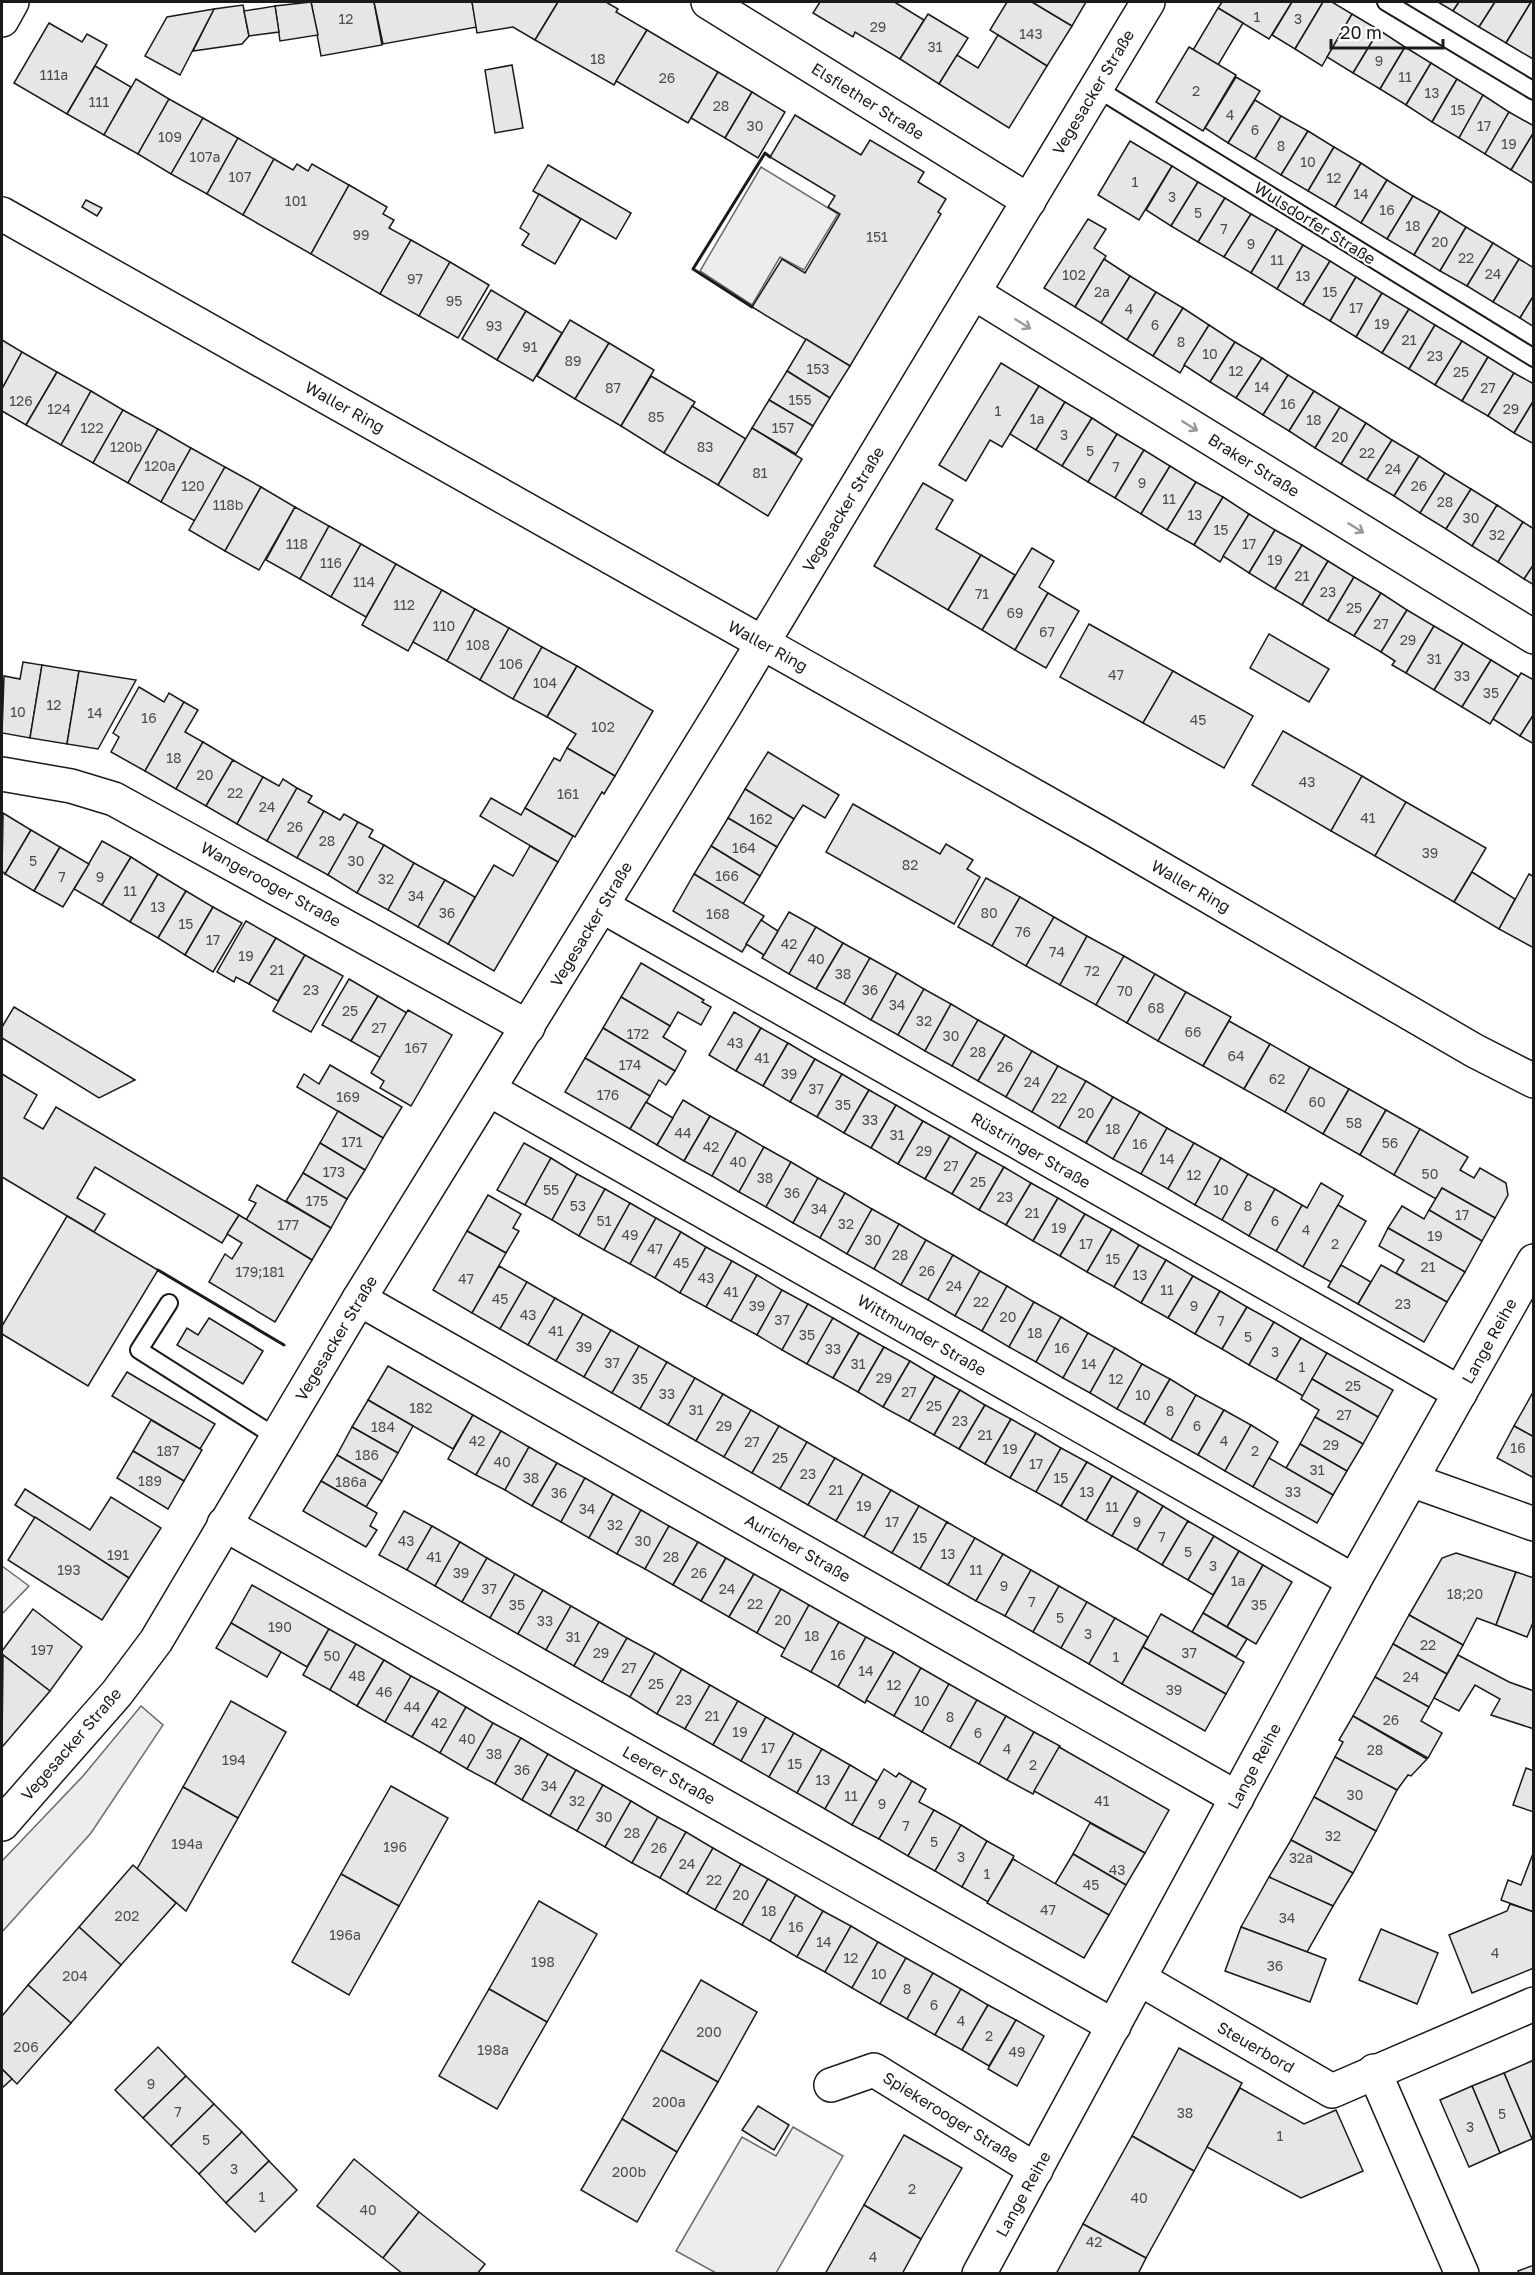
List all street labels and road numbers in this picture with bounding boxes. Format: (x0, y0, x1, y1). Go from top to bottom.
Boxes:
street label: Vegesacker Straße (1048, 26, 1138, 158)
street label: Elsflether Straße (808, 58, 928, 144)
street label: Wulsdorfer Straße (1251, 178, 1379, 268)
street label: Waller Ring (302, 377, 388, 437)
street label: Braker Straße (1205, 429, 1303, 501)
street label: Vegesacker Straße (798, 443, 888, 575)
street label: Waller Ring (725, 616, 811, 676)
street label: Wangerooger Straße (197, 837, 345, 931)
street label: Waller Ring (1148, 855, 1234, 917)
street label: Vegesacker Straße (546, 858, 636, 990)
street label: Rüstringer Straße (968, 1108, 1094, 1192)
street label: Vegesacker Straße (291, 1272, 381, 1404)
street label: Wittmunder Straße (854, 1290, 990, 1380)
street label: Lange Reihe (1457, 1295, 1521, 1387)
street label: Auricher Straße (742, 1510, 854, 1586)
street label: Vegesacker Straße (17, 1684, 125, 1804)
street label: Lange Reihe (1223, 1719, 1285, 1813)
street label: Leerer Straße (619, 1741, 719, 1809)
street label: Steuerbord (1214, 2017, 1298, 2077)
street label: Spiekerooger Straße (879, 2067, 1023, 2167)
street label: Lange Reihe (991, 2148, 1055, 2240)

